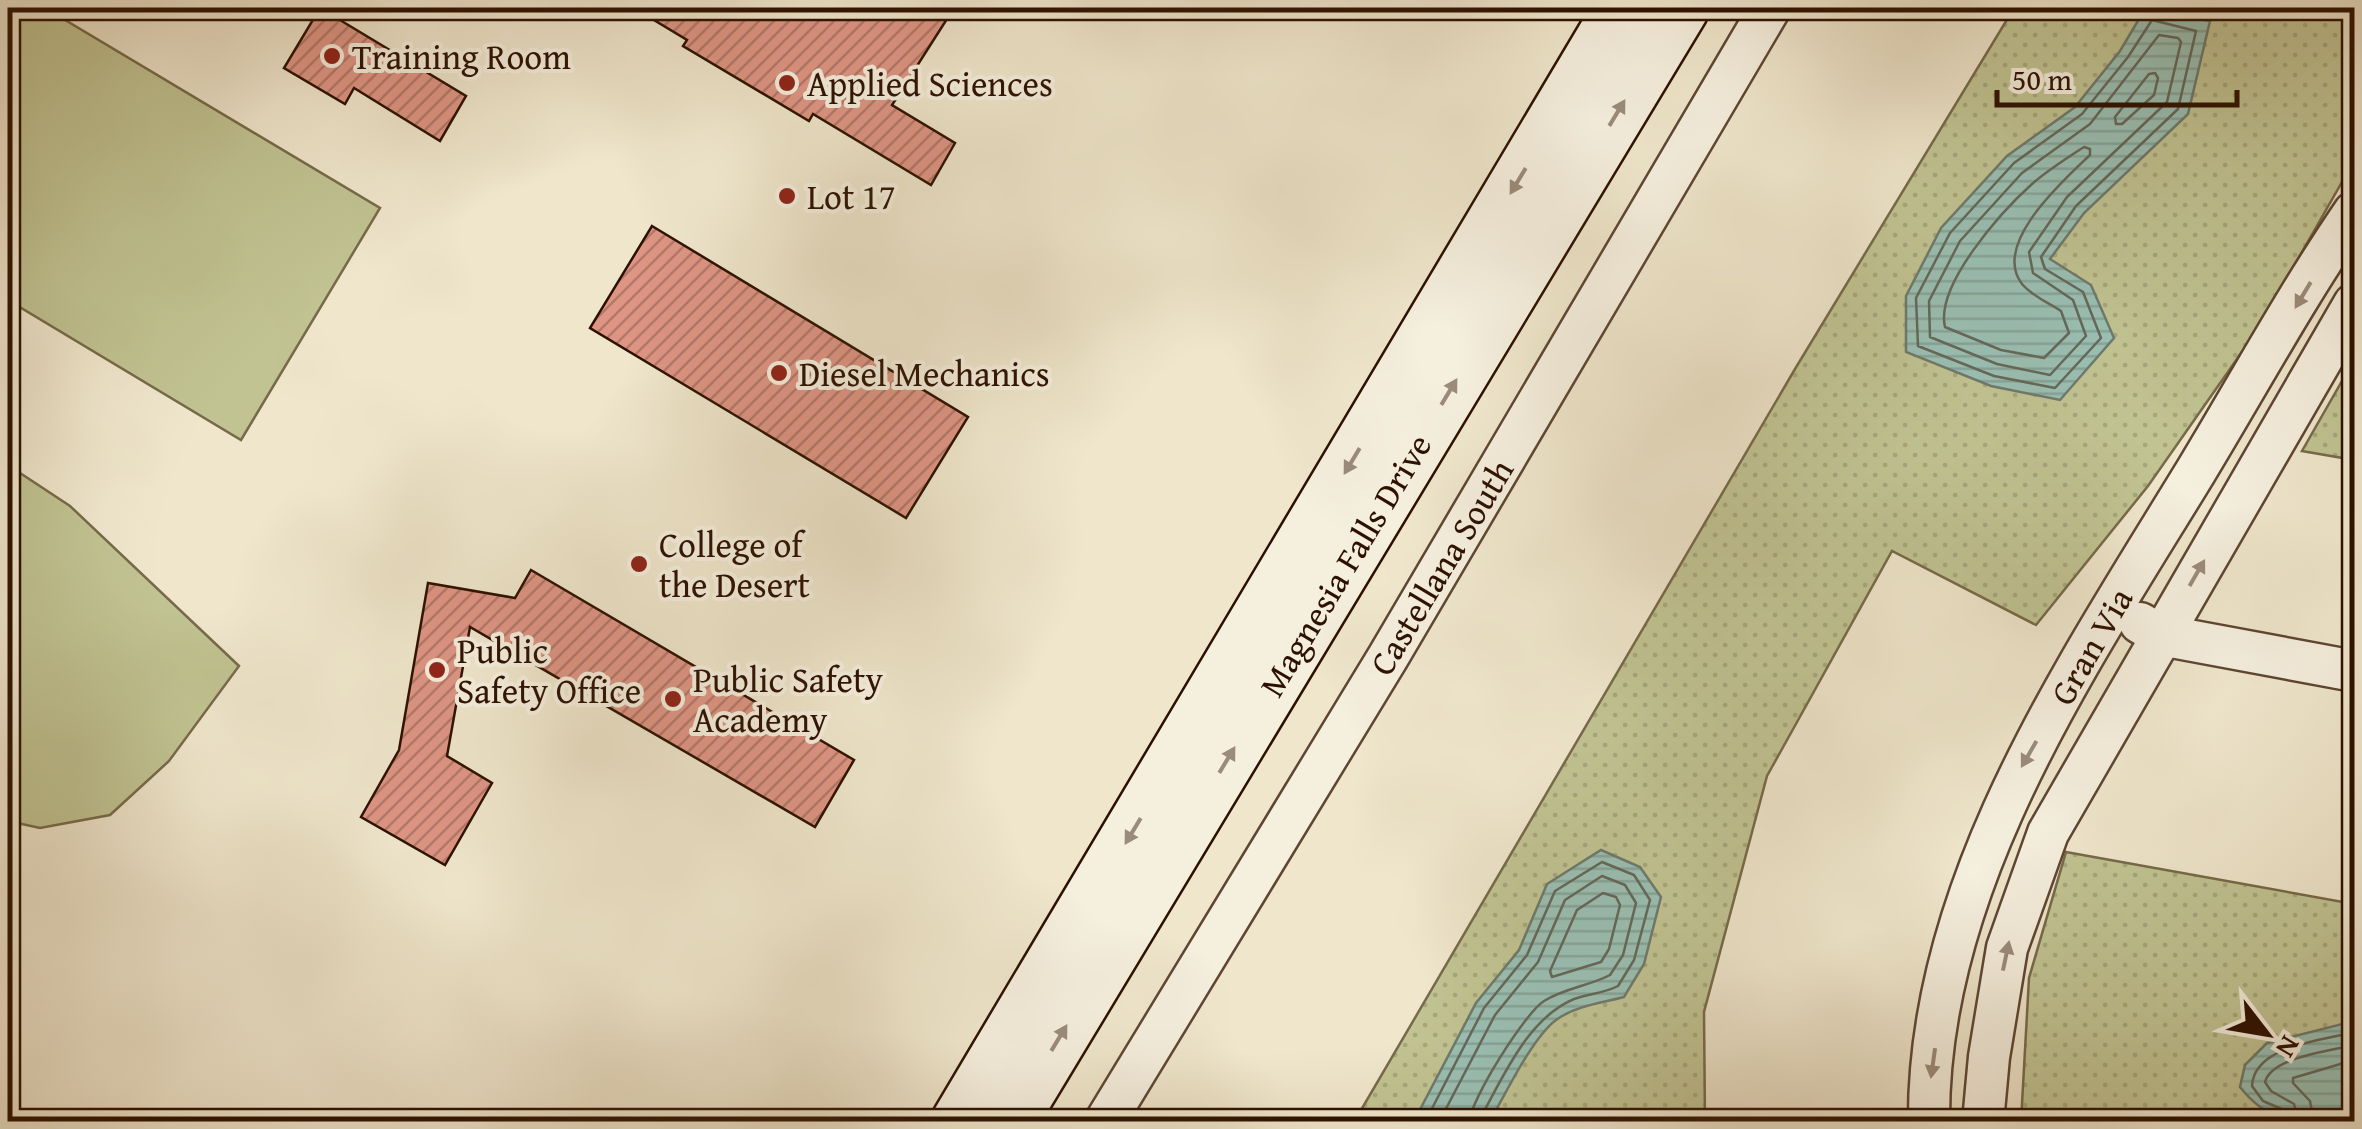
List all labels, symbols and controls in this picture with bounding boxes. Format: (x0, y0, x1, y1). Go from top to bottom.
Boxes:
place label: Training Room (352, 31, 571, 82)
marker: Training Room (321, 45, 343, 67)
scale bar (1997, 45, 2237, 107)
text: 50 m (2012, 57, 2072, 101)
place label: Applied Sciences (807, 58, 1053, 109)
marker: Applied Sciences (776, 72, 798, 94)
one-way arrow (1608, 99, 1625, 127)
one-way arrow (1510, 167, 1527, 195)
place label: Lot 17 (807, 171, 896, 222)
marker: Lot 17 (776, 185, 798, 207)
one-way arrow (2295, 281, 2312, 309)
place label: Diesel Mechanics (799, 348, 1050, 399)
marker: Diesel Mechanics (768, 362, 790, 384)
one-way arrow (1440, 378, 1457, 406)
street label: Magnesia Falls Drive (1246, 424, 1444, 706)
one-way arrow (1344, 447, 1361, 475)
street label: Castellana South (1356, 449, 1526, 685)
place label: College of the Desert (659, 519, 810, 610)
marker: College of the Desert (628, 553, 650, 575)
one-way arrow (2188, 559, 2206, 587)
street label: Gran Via (2037, 577, 2145, 714)
place label: Public Safety Office (457, 625, 641, 716)
place label: Public Safety Academy (693, 654, 883, 745)
marker: Public Safety Office (426, 659, 448, 681)
marker: Public Safety Academy (662, 688, 684, 710)
one-way arrow (2021, 740, 2038, 768)
one-way arrow (1218, 746, 1235, 774)
one-way arrow (1125, 817, 1142, 845)
one-way arrow (1999, 940, 2015, 971)
north arrow (2217, 984, 2317, 1084)
one-way arrow (1050, 1024, 1067, 1052)
text: N (2266, 1029, 2311, 1066)
one-way arrow (1925, 1047, 1941, 1079)

